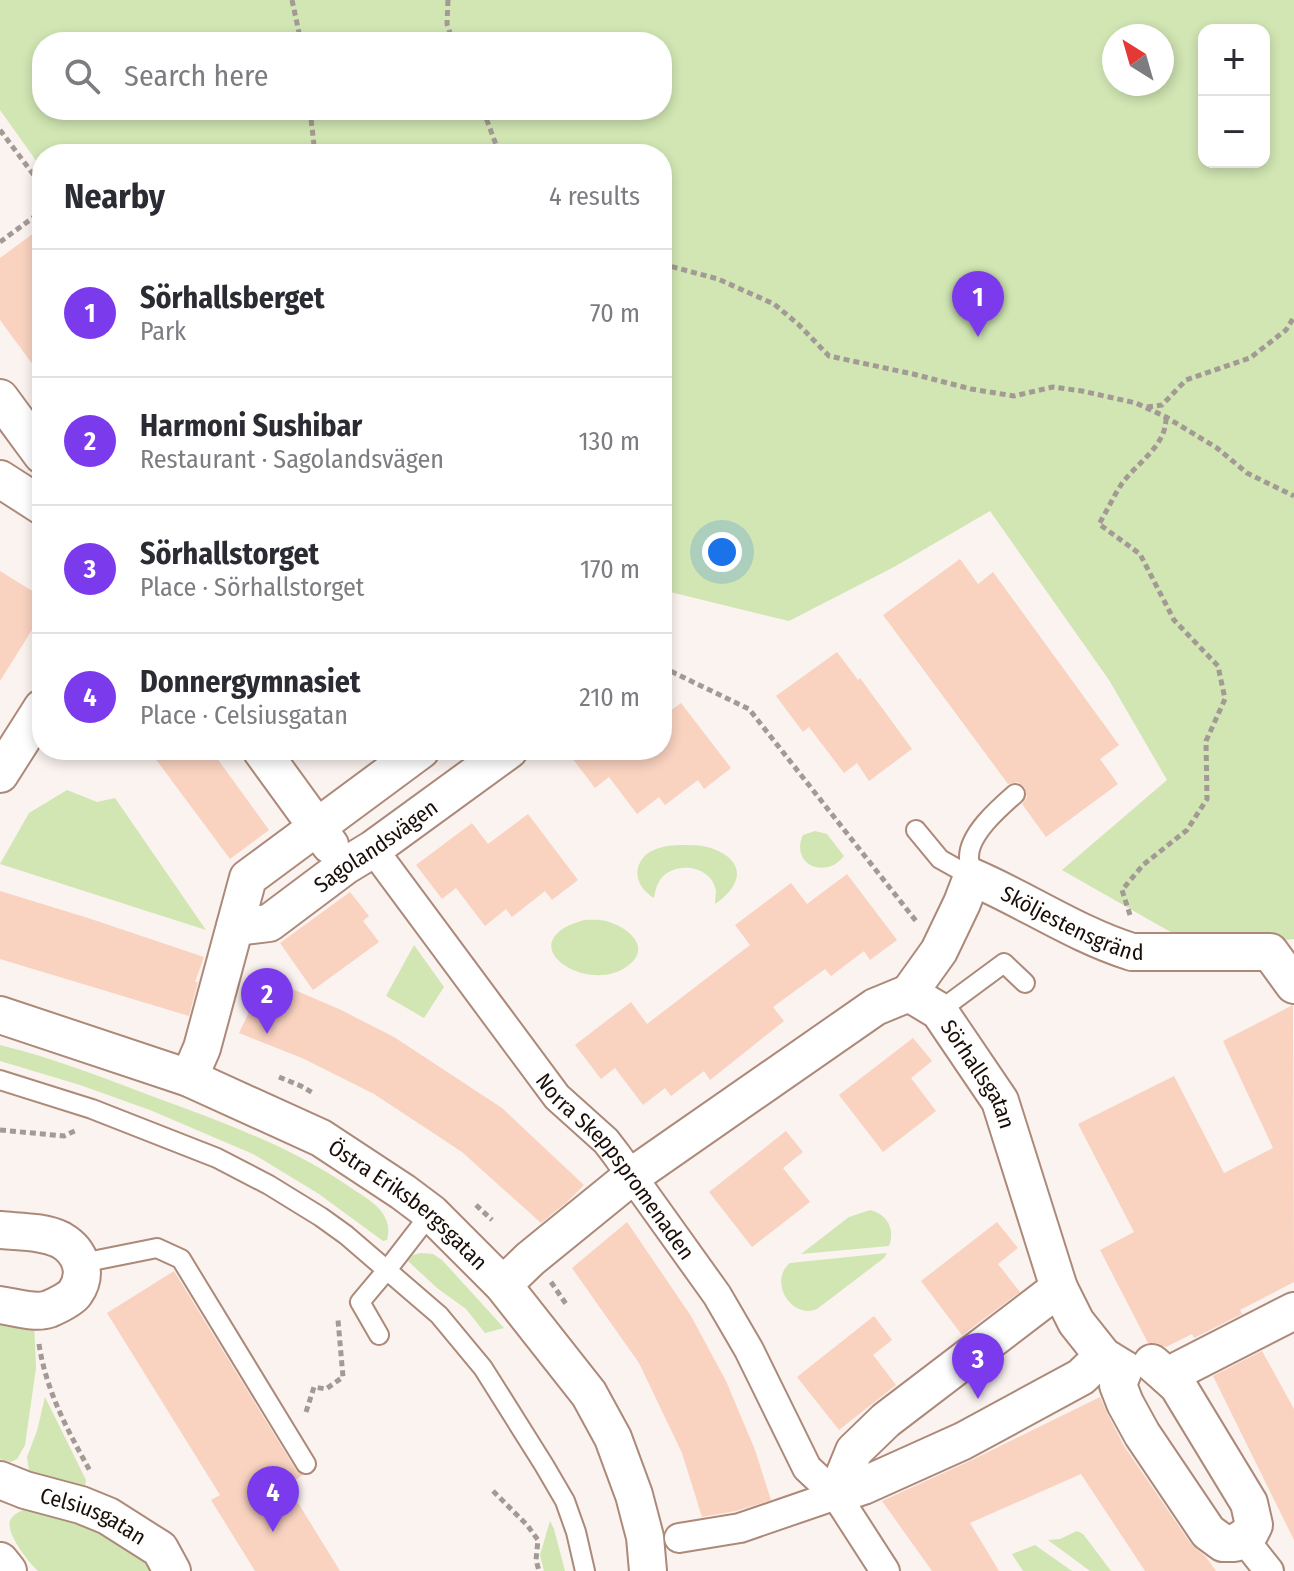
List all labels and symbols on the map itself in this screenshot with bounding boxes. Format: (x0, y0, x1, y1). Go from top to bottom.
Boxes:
north arrow (1102, 24, 1174, 96)
pin: 1 (952, 271, 1004, 337)
your location (702, 532, 742, 572)
street label: Sagolandsvägen (309, 794, 443, 899)
street label: Sköljestensgränd (997, 880, 1144, 966)
pin: 2 (241, 968, 293, 1034)
street label: Sörhallsgatan (935, 1015, 1021, 1132)
street label: Norra Skeppspromenaden (530, 1068, 700, 1265)
street label: Östra Eriksbergsgatan (323, 1134, 493, 1276)
pin: 3 (952, 1333, 1004, 1399)
pin: 4 (247, 1466, 299, 1532)
street label: Celsiusgatan (37, 1482, 151, 1551)

